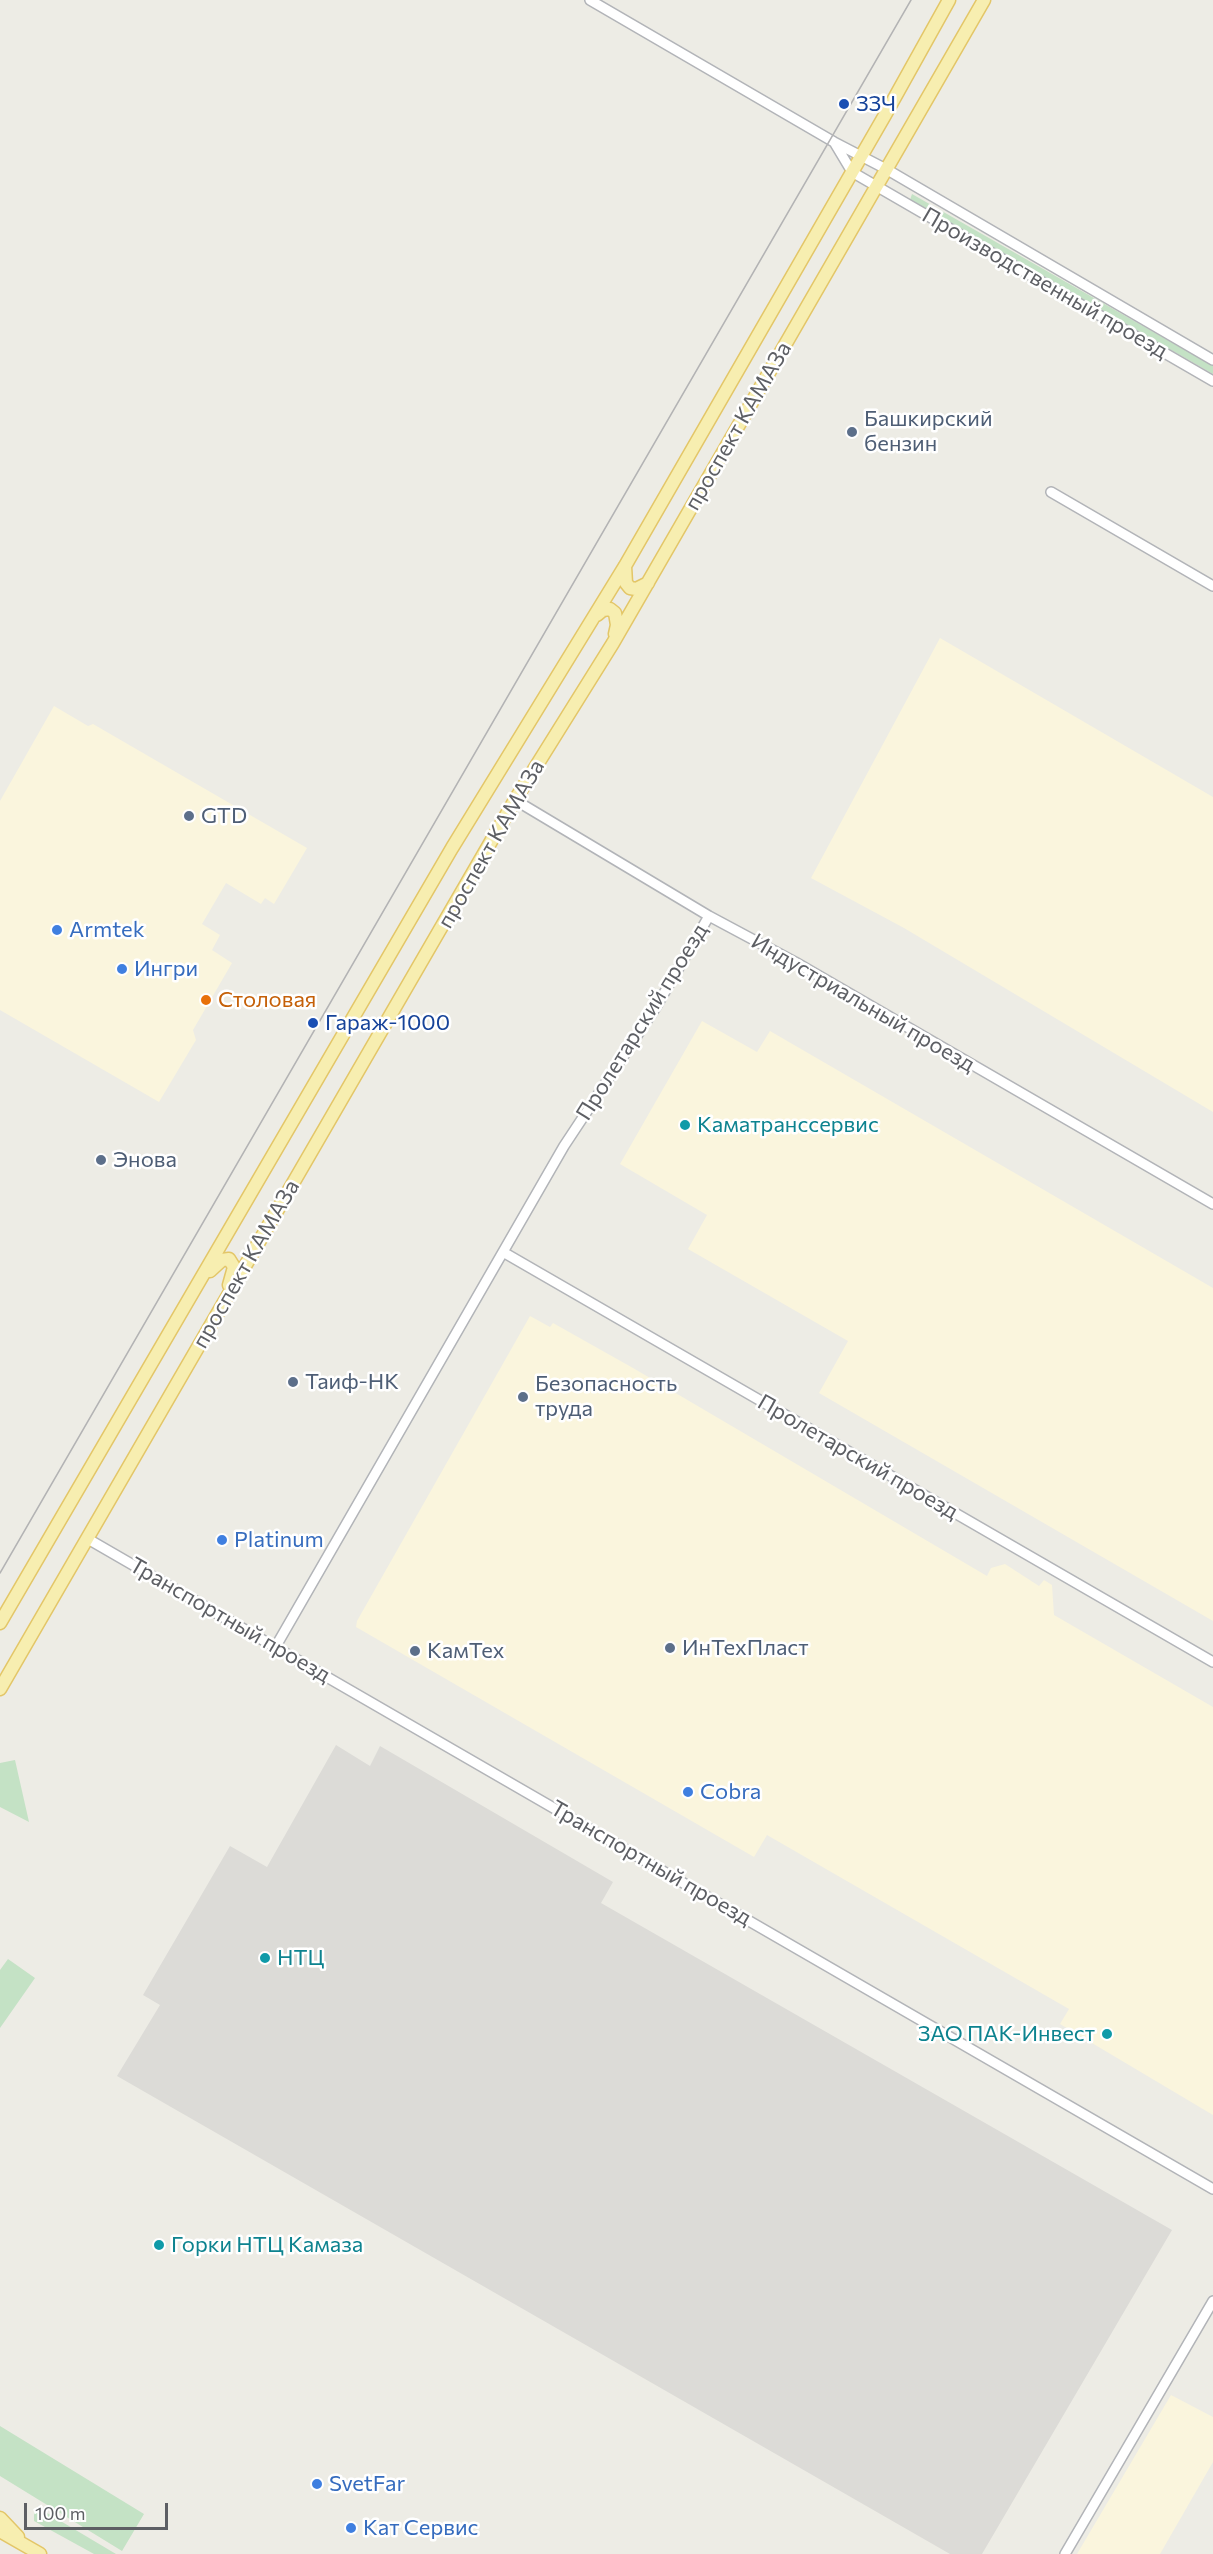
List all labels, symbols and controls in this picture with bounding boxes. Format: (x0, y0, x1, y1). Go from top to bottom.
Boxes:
place label: ЗЗЧ (856, 91, 896, 117)
marker: ЗЗЧ (837, 97, 851, 111)
street label: Производственный проезд (917, 202, 1173, 364)
street label: проспект КАМАЗа (679, 337, 797, 515)
place label: Башкирский бензин (864, 406, 993, 458)
marker: Башкирский бензин (845, 425, 859, 439)
street label: проспект КАМАЗа (432, 755, 550, 933)
place label: GTD (201, 803, 247, 829)
marker: GTD (182, 809, 196, 823)
place label: Armtek (69, 917, 145, 943)
street label: Пролетарский проезд (571, 919, 713, 1125)
marker: Armtek (50, 923, 64, 937)
street label: Индустриальный проезд (746, 928, 980, 1078)
place label: Ингри (134, 956, 198, 982)
marker: Ингри (115, 962, 129, 976)
place label: Столовая (218, 987, 316, 1013)
marker: Столовая (199, 993, 213, 1007)
place label: Гараж-1000 (325, 1010, 450, 1036)
marker: Гараж-1000 (306, 1016, 320, 1030)
place label: Каматранссервис (697, 1112, 879, 1138)
marker: Каматранссервис (678, 1118, 692, 1132)
place label: Энова (113, 1147, 177, 1173)
marker: Энова (94, 1153, 108, 1167)
street label: проспект КАМАЗа (187, 1175, 305, 1353)
place label: Таиф-НК (305, 1369, 399, 1395)
place label: Безопасность труда (535, 1371, 677, 1422)
marker: Таиф-НК (286, 1375, 300, 1389)
street label: Пролетарский проезд (753, 1389, 963, 1525)
marker: Безопасность труда (516, 1390, 530, 1404)
place label: Platinum (234, 1527, 324, 1553)
marker: Platinum (215, 1533, 229, 1547)
street label: Транспортный проезд (125, 1552, 335, 1688)
place label: ИнТехПласт (682, 1635, 809, 1661)
place label: КамТех (427, 1638, 505, 1664)
marker: ИнТехПласт (663, 1641, 677, 1655)
marker: КамТех (408, 1644, 422, 1658)
place label: Cobra (700, 1779, 761, 1805)
marker: Cobra (681, 1785, 695, 1799)
street label: Транспортный проезд (546, 1795, 756, 1931)
place label: НТЦ (277, 1945, 324, 1971)
marker: НТЦ (258, 1951, 272, 1965)
place label: ЗАО ПАК-Инвест (918, 2021, 1095, 2047)
marker: ЗАО ПАК-Инвест (1100, 2027, 1114, 2041)
place label: Горки НТЦ Камаза (171, 2232, 363, 2258)
marker: Горки НТЦ Камаза (152, 2238, 166, 2252)
place label: SvetFar (329, 2471, 405, 2497)
marker: SvetFar (310, 2477, 324, 2491)
scale bar (27, 2491, 171, 2529)
text: 100 m (35, 2502, 85, 2524)
place label: Кат Сервис (363, 2515, 478, 2541)
marker: Кат Сервис (344, 2521, 358, 2535)

